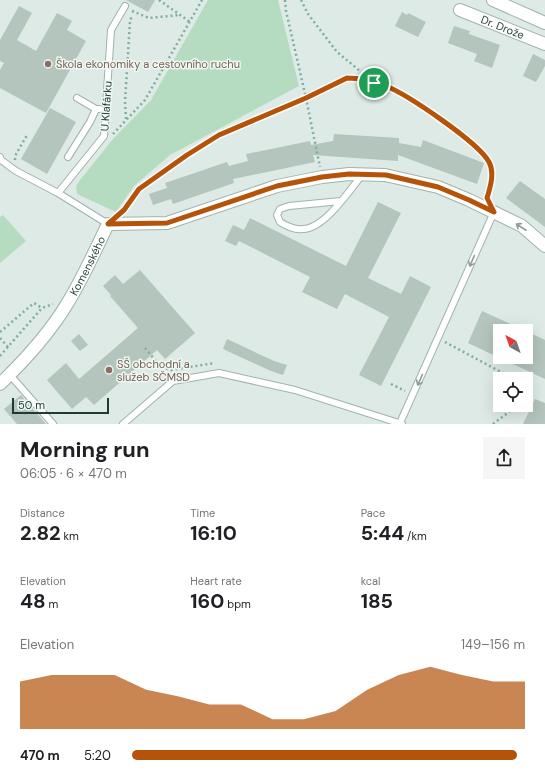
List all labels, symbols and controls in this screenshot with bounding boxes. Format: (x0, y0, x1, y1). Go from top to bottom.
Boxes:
street label: Dr. Drože (479, 12, 526, 42)
place label: Škola ekonomiky a cestovního ruchu (56, 57, 240, 71)
marker: Škola ekonomiky a cestovního ruchu (43, 59, 53, 69)
pin (357, 66, 391, 100)
icon: arrive (363, 72, 385, 94)
street label: U Klafárku (97, 80, 115, 132)
one-way arrow (515, 222, 527, 230)
street label: Komenského (67, 234, 108, 298)
one-way arrow (468, 254, 476, 266)
north arrow (493, 324, 533, 364)
map controls (493, 324, 533, 412)
place label: SŠ obchodní a služeb SČMSD (117, 357, 190, 384)
marker: SŠ obchodní a služeb SČMSD (104, 365, 114, 375)
button: locate (493, 372, 533, 412)
one-way arrow (415, 373, 423, 385)
scale bar (12, 396, 109, 415)
text: 50 m (18, 398, 45, 412)
text: Morning run (20, 435, 150, 464)
button: share (483, 437, 525, 479)
text: 06:05 · 6 × 470 m (20, 465, 127, 482)
text: Distance (20, 506, 65, 520)
text: Time (190, 506, 215, 520)
text: Pace (361, 506, 385, 520)
text: 2.82 (20, 520, 61, 546)
text: 16:10 (190, 520, 237, 546)
text: 5:44 (361, 520, 404, 546)
text: km (61, 529, 79, 543)
text: /km (404, 529, 427, 543)
text: Elevation (20, 574, 66, 588)
text: Heart rate (190, 574, 242, 588)
text: kcal (361, 574, 381, 588)
text: 48 (20, 588, 46, 614)
text: 160 (190, 588, 224, 614)
text: 185 (361, 588, 393, 614)
text: m (46, 597, 58, 611)
text: bpm (224, 597, 251, 611)
text: Elevation (20, 636, 74, 653)
text: 149–156 m (461, 636, 525, 653)
text: 470 m (20, 747, 60, 764)
text: 5:20 (84, 747, 111, 764)

